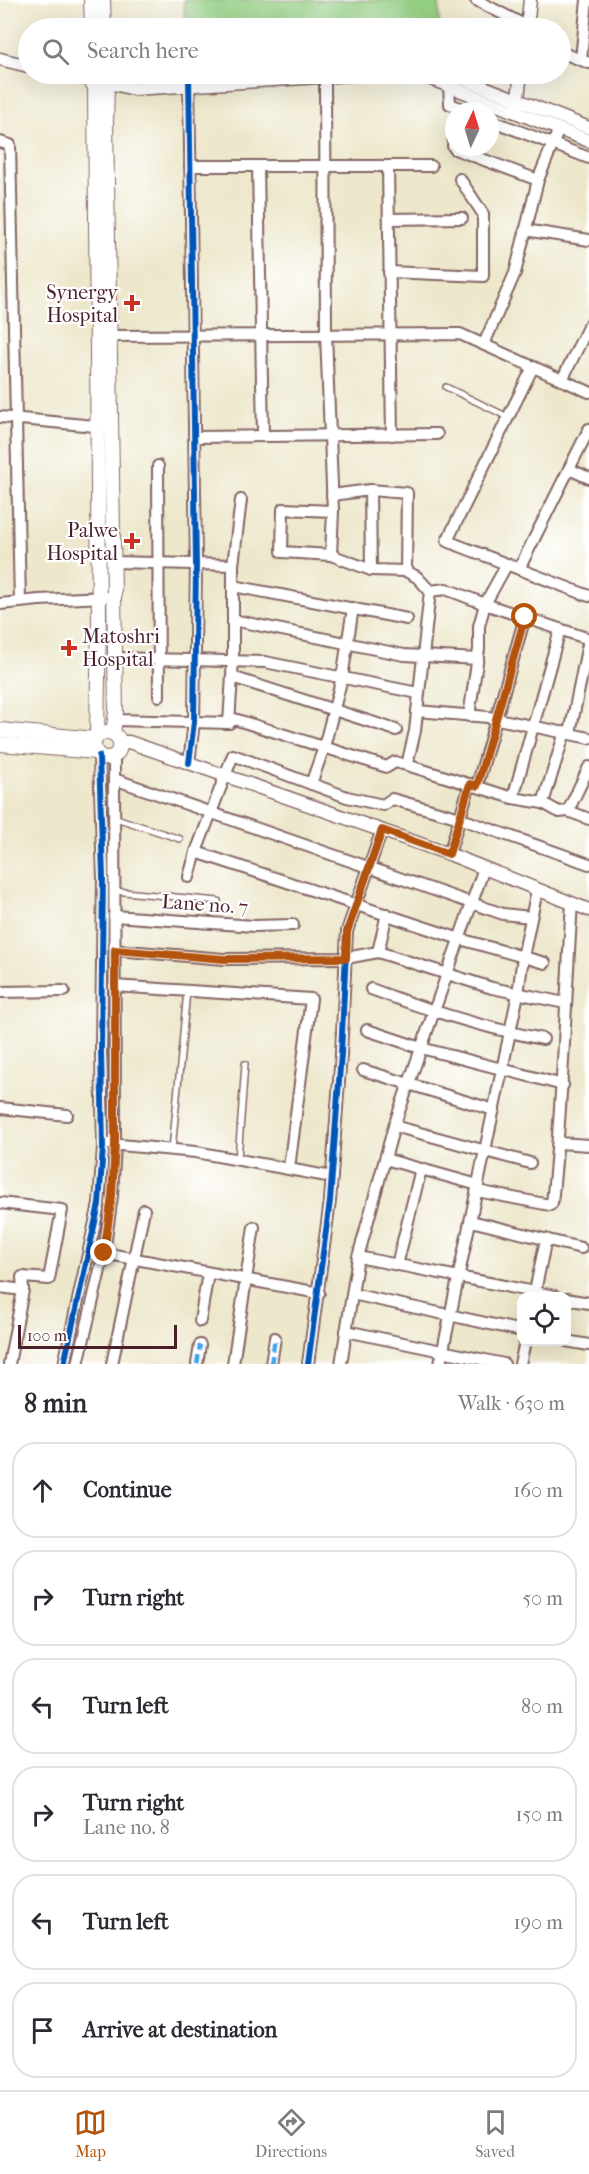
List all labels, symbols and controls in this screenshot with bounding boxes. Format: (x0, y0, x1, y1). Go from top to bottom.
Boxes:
search box (18, 18, 571, 84)
icon: search (39, 35, 72, 68)
text: Search here (87, 38, 199, 64)
north arrow (445, 102, 499, 156)
place label: Synergy Hospital (46, 281, 119, 327)
marker: Synergy Hospital (123, 294, 141, 312)
place label: Palwe Hospital (46, 519, 118, 565)
marker: Palwe Hospital (123, 532, 141, 550)
route start (511, 603, 537, 629)
place label: Matoshri Hospital (82, 625, 160, 671)
marker: Matoshri Hospital (60, 639, 78, 657)
street label: Lane no. 7 (161, 890, 249, 919)
route end (90, 1239, 116, 1265)
map controls (517, 1292, 571, 1346)
button: locate (517, 1292, 571, 1346)
scale bar (18, 1322, 177, 1350)
text: 100 m (27, 1326, 67, 1345)
text: 8 min (24, 1388, 87, 1419)
text: Walk · 630 m (458, 1392, 565, 1415)
icon: ahead (26, 1474, 59, 1507)
text: Continue (83, 1477, 172, 1503)
text: 160 m (513, 1479, 563, 1502)
icon: right (26, 1582, 59, 1615)
text: Turn right (83, 1585, 184, 1611)
text: 50 m (522, 1587, 563, 1610)
icon: left (26, 1690, 59, 1723)
text: Turn left (83, 1693, 169, 1719)
text: 80 m (521, 1695, 563, 1718)
text: Turn right (83, 1790, 184, 1816)
icon: right (26, 1798, 59, 1831)
text: 150 m (515, 1803, 563, 1826)
text: Lane no. 8 (83, 1816, 170, 1839)
icon: left (26, 1906, 59, 1939)
text: Turn left (83, 1909, 169, 1935)
text: 190 m (513, 1911, 563, 1934)
icon: arrive (26, 2014, 59, 2047)
text: Arrive at destination (83, 2017, 277, 2043)
tab: Map (74, 2106, 107, 2161)
tab: Directions (255, 2106, 327, 2161)
tab: Saved (475, 2106, 515, 2161)

